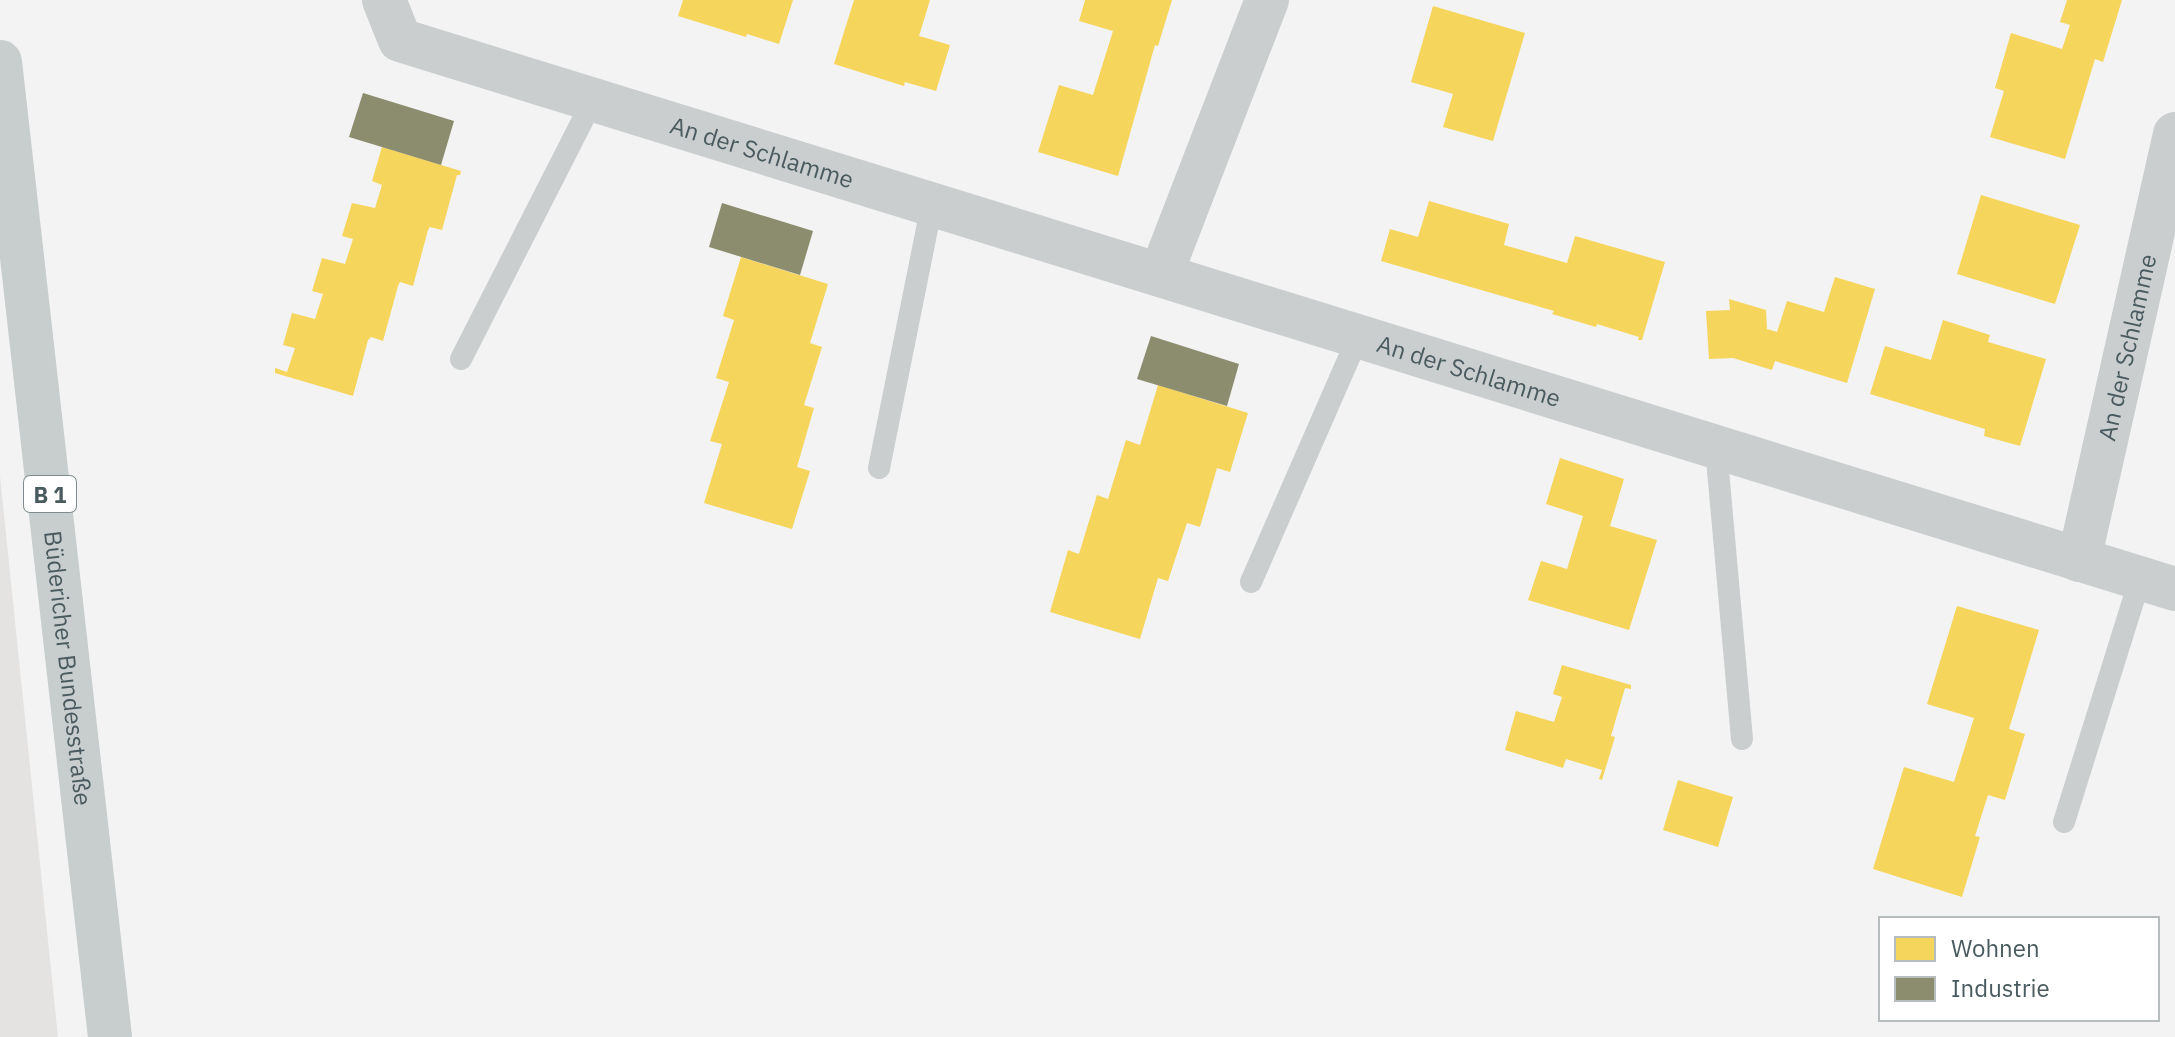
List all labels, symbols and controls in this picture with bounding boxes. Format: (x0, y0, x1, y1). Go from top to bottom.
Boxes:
street label: An der Schlamme (666, 109, 858, 195)
street label: An der Schlamme (2090, 251, 2163, 444)
street label: An der Schlamme (1373, 327, 1565, 414)
road number: B 1 (24, 476, 76, 512)
street label: Büdericher Bundesstraße (37, 529, 100, 807)
legend (1879, 917, 2159, 1021)
text: Wohnen (1951, 932, 2040, 964)
text: Industrie (1951, 972, 2050, 1004)

